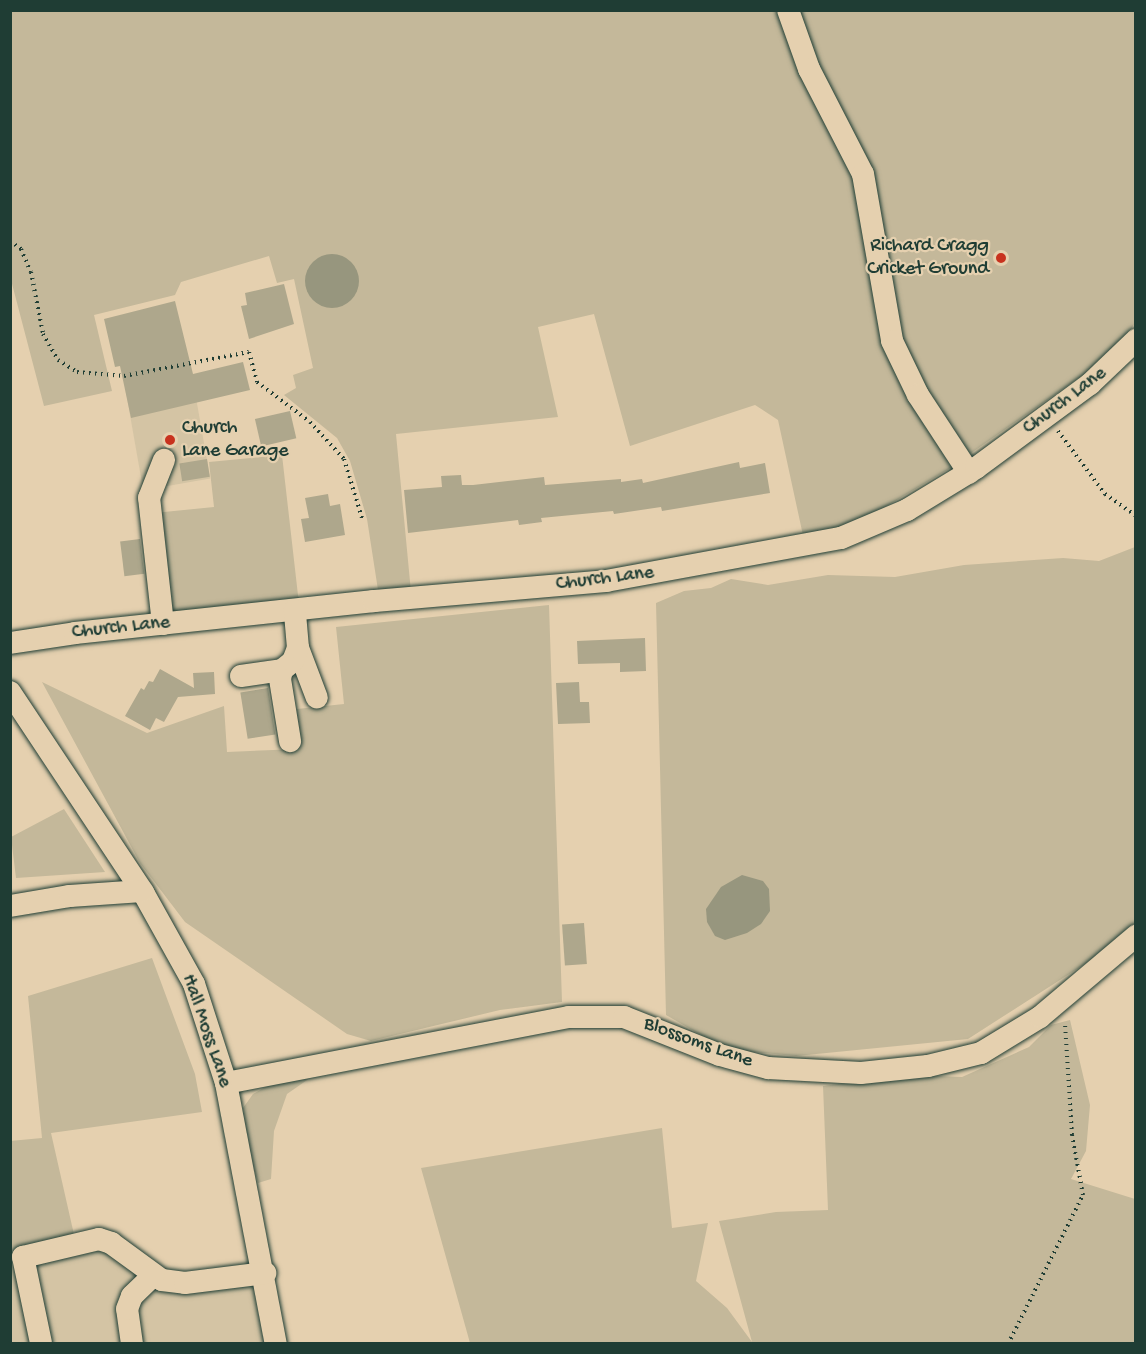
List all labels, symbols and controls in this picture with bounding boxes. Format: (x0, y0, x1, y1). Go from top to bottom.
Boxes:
place label: Richard Cragg Cricket Ground (867, 234, 989, 281)
marker: Richard Cragg Cricket Ground (994, 251, 1008, 265)
street label: Church Lane (1018, 362, 1112, 440)
place label: Church Lane Garage (182, 416, 289, 463)
marker: Church Lane Garage (163, 433, 177, 447)
street label: Church Lane (555, 561, 655, 597)
street label: Church Lane (71, 611, 171, 645)
street label: Hall Moss Lane (175, 971, 237, 1091)
street label: Blossoms Lane (640, 1012, 756, 1074)

